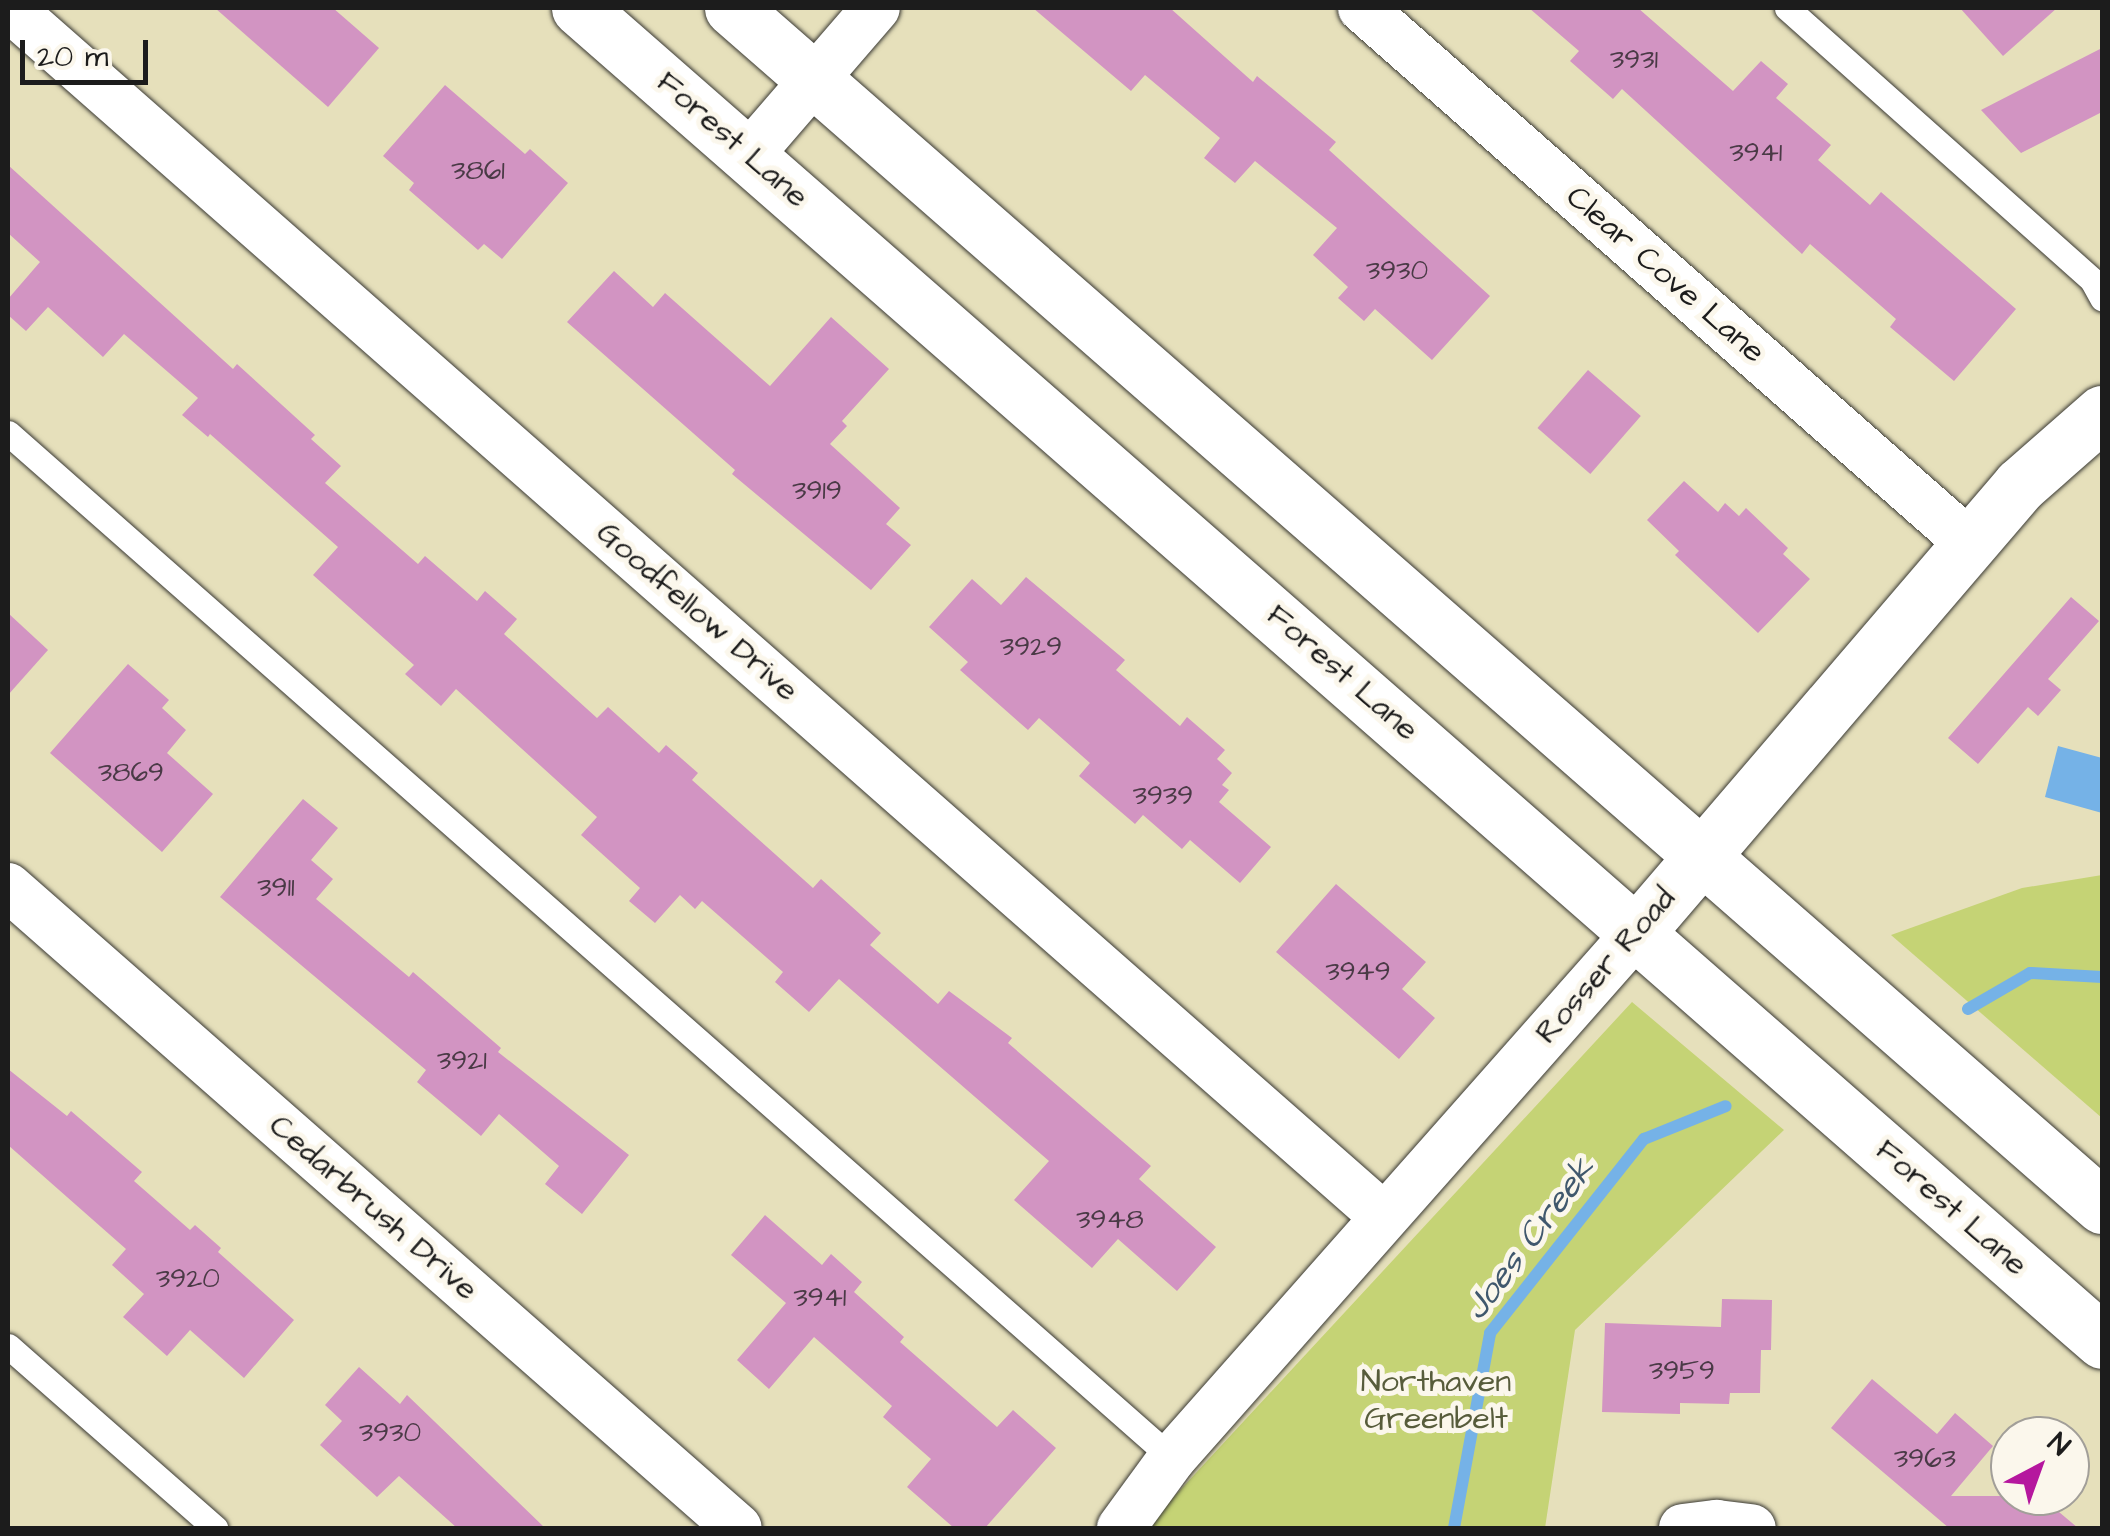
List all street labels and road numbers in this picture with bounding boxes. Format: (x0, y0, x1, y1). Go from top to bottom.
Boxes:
street label: Forest Lane (648, 64, 816, 216)
street label: Clear Cove Lane (1558, 178, 1772, 372)
street label: Goodfellow Drive (588, 514, 806, 710)
street label: Forest Lane (1258, 597, 1426, 749)
street label: Rosser Road (1528, 880, 1684, 1052)
street label: Cedarbrush Drive (261, 1107, 485, 1309)
street label: Forest Lane (1867, 1132, 2035, 1284)

